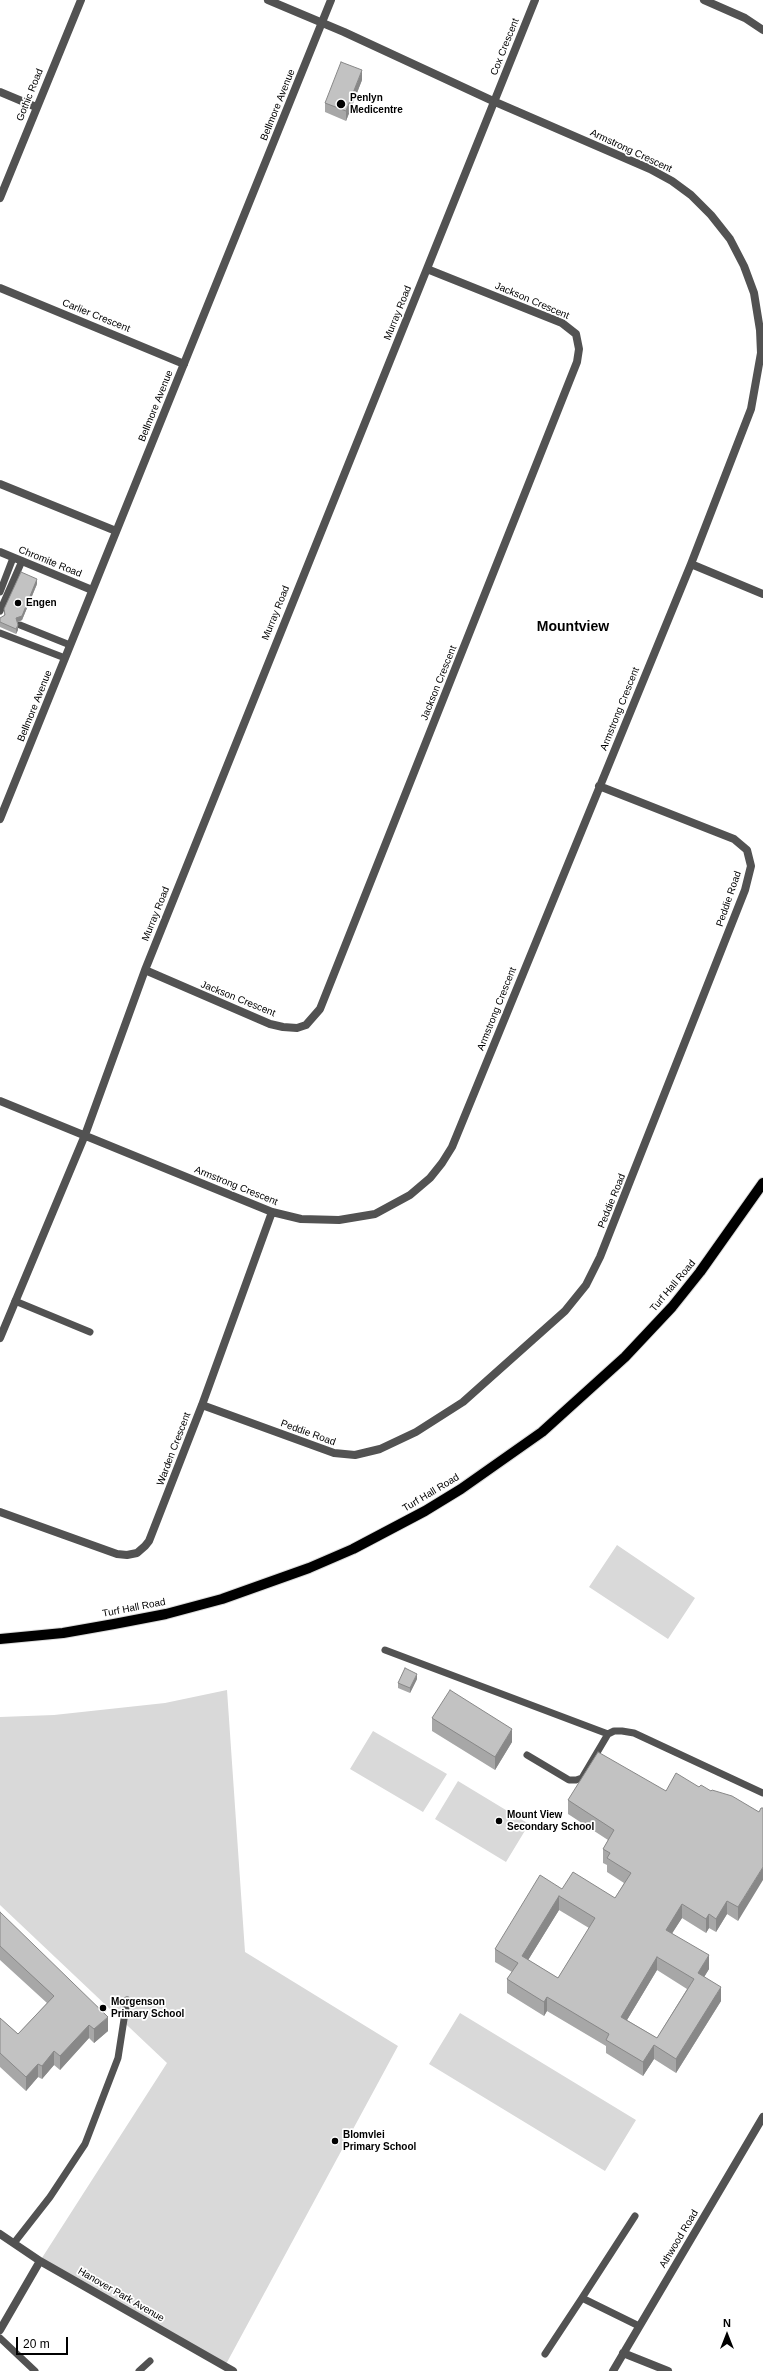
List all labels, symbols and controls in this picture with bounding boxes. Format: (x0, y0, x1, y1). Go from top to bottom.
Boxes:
street label: Cox Crescent (488, 17, 522, 77)
street label: Gothic Road (14, 67, 46, 123)
street label: Bellmore Avenue (258, 68, 298, 142)
place label: Penlyn Medicentre (350, 92, 403, 116)
marker: Penlyn Medicentre (335, 98, 347, 110)
street label: Armstrong Crescent (588, 127, 674, 175)
street label: Jackson Crescent (493, 280, 571, 322)
street label: Murray Road (382, 284, 414, 342)
street label: Carlier Crescent (60, 297, 132, 335)
street label: Bellmore Avenue (136, 369, 176, 443)
street label: Chromite Road (17, 544, 83, 580)
street label: Murray Road (260, 584, 292, 642)
place label: Engen (26, 597, 57, 609)
marker: Engen (13, 598, 23, 608)
district label: Mountview (537, 619, 609, 635)
street label: Jackson Crescent (419, 644, 459, 722)
street label: Armstrong Crescent (598, 666, 642, 752)
street label: Bellmore Avenue (15, 669, 55, 743)
street label: Peddie Road (714, 870, 744, 928)
street label: Murray Road (140, 885, 172, 943)
street label: Armstrong Crescent (475, 966, 519, 1052)
street label: Jackson Crescent (199, 979, 277, 1019)
street label: Armstrong Crescent (193, 1164, 279, 1208)
street label: Peddie Road (596, 1172, 628, 1230)
street label: Turf Hall Road (648, 1258, 698, 1314)
street label: Warden Crescent (155, 1411, 193, 1487)
street label: Peddie Road (279, 1417, 337, 1449)
street label: Turf Hall Road (400, 1471, 462, 1515)
street label: Turf Hall Road (101, 1596, 167, 1620)
place label: Mount View Secondary School (507, 1809, 594, 1832)
marker: Mount View Secondary School (494, 1816, 504, 1826)
place label: Morgenson Primary School (111, 1996, 184, 2020)
marker: Morgenson Primary School (98, 2003, 108, 2013)
place label: Blomvlei Primary School (343, 2129, 416, 2152)
marker: Blomvlei Primary School (330, 2136, 340, 2146)
street label: Athwood Road (657, 2208, 701, 2270)
street label: Hanover Park Avenue (76, 2265, 166, 2325)
north arrow (707, 2315, 747, 2355)
text: N (723, 2317, 731, 2329)
scale bar (18, 2329, 70, 2355)
text: 20 m (23, 2337, 50, 2351)

